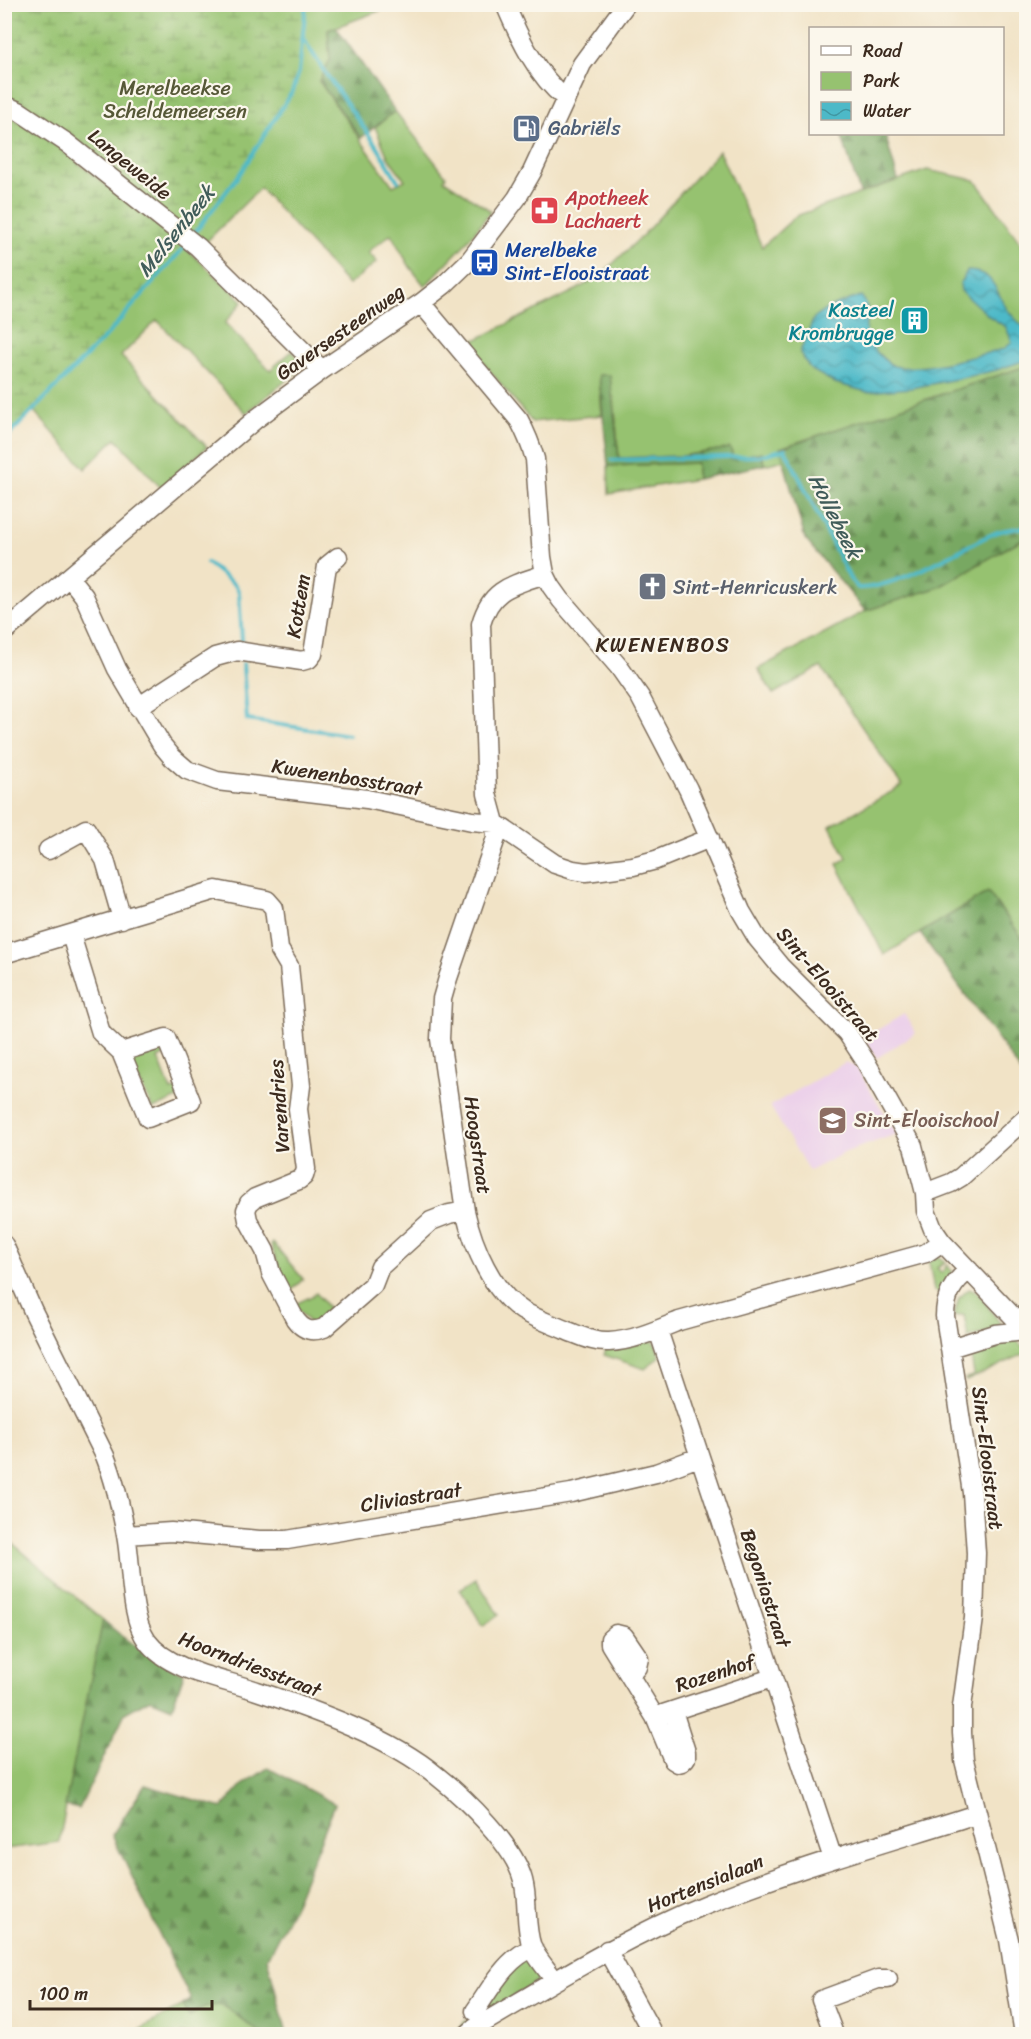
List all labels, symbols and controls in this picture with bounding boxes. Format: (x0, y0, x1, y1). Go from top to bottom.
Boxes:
legend (809, 27, 1004, 135)
text: Road (863, 35, 903, 67)
text: Park (863, 65, 900, 97)
park label: Merelbeekse Scheldemeersen (103, 71, 247, 129)
text: Water (863, 95, 912, 127)
place label: Gabriëls (548, 111, 621, 146)
fuel station icon: Gabriëls (511, 112, 543, 144)
street label: Langeweide (80, 119, 180, 210)
water label: Melsenbeek (127, 174, 227, 285)
place label: Apotheek Lachaert (564, 181, 649, 239)
pharmacy icon: Apotheek Lachaert (528, 194, 560, 226)
place label: Merelbeke Sint-Elooistraat (505, 233, 649, 291)
bus stop icon: Merelbeke Sint-Elooistraat (468, 246, 500, 278)
street label: Gaversesteenweg (268, 275, 412, 390)
place label: Kasteel Krombrugge (789, 293, 894, 351)
building icon: Kasteel Krombrugge (899, 305, 931, 337)
water label: Hollebeek (797, 467, 874, 568)
place label: Sint-Henricuskerk (673, 570, 838, 605)
street label: Kottem (276, 571, 321, 641)
church icon: Sint-Henricuskerk (636, 571, 668, 603)
district label: KWENENBOS (596, 626, 730, 664)
street label: Kwenenbosstraat (269, 748, 425, 807)
street label: Sint-Elooistraat (767, 918, 888, 1050)
street label: Varendries (259, 1057, 300, 1154)
street label: Hoogstraat (453, 1094, 502, 1197)
place label: Sint-Elooischool (854, 1103, 1000, 1138)
school or university icon: Sint-Elooischool (817, 1104, 849, 1136)
street label: Sint-Elooistraat (961, 1384, 1014, 1532)
street label: Cliviastraat (358, 1472, 465, 1523)
street label: Begoniastraat (730, 1524, 801, 1653)
street label: Hoorndriesstraat (173, 1621, 327, 1708)
street label: Rozenhof (671, 1643, 763, 1703)
street label: Hortensialaan (641, 1844, 769, 1923)
scale bar (30, 1973, 212, 2011)
text: 100 m (39, 1978, 88, 2010)

